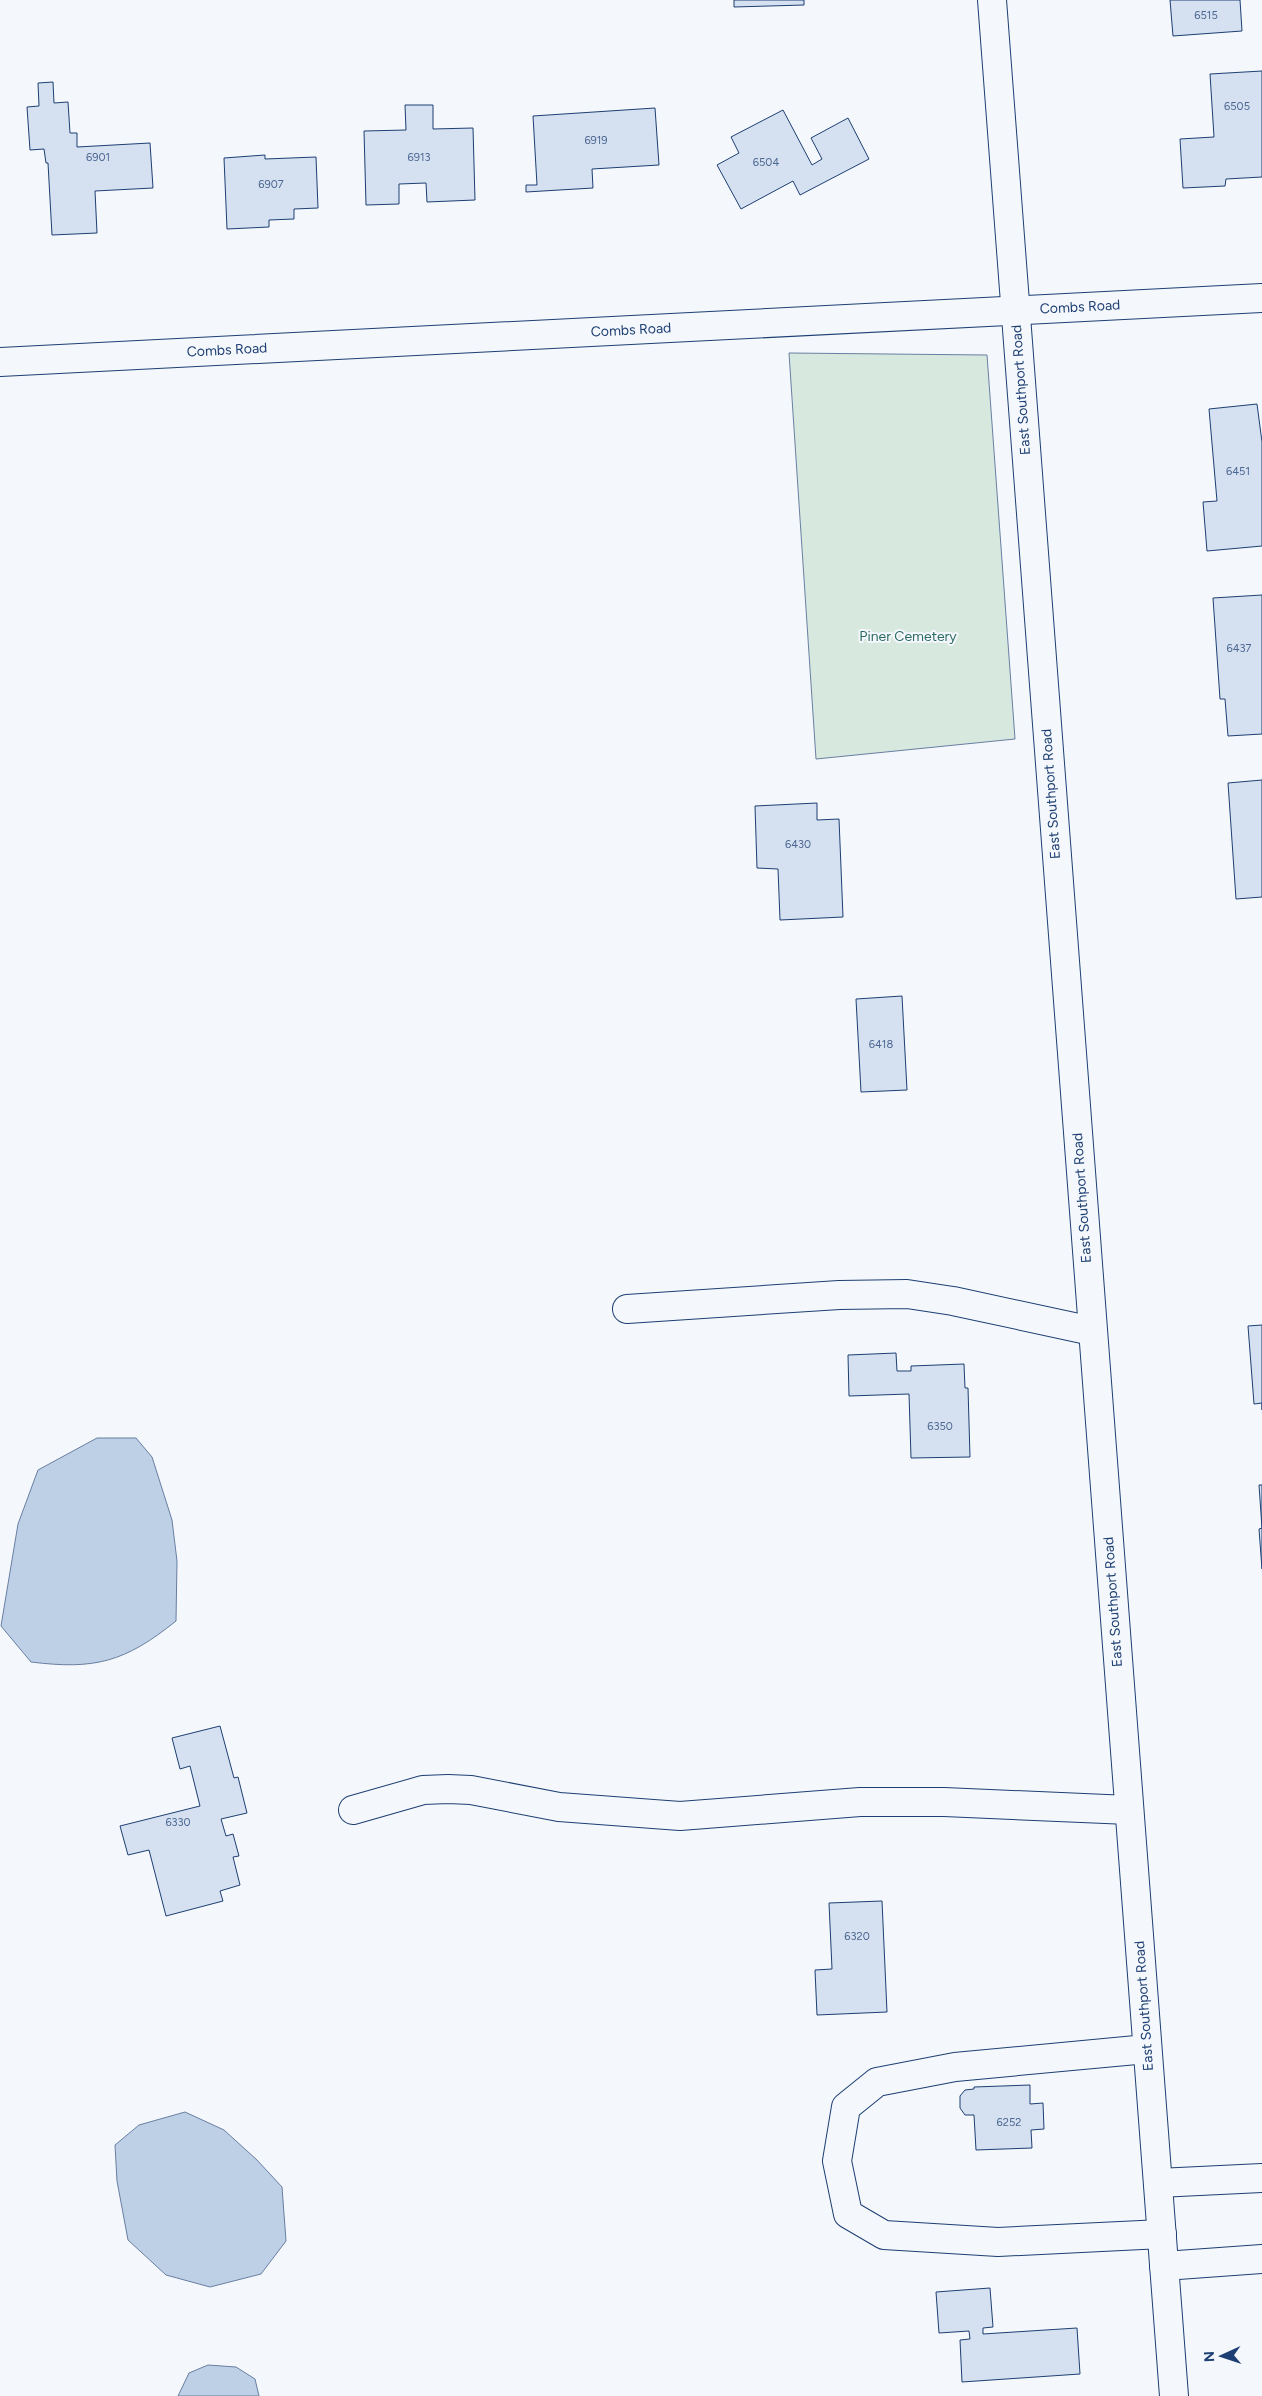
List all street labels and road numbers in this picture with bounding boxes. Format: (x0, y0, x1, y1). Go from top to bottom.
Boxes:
street label: Combs Road (1039, 296, 1121, 318)
street label: Combs Road (590, 319, 672, 341)
street label: East Southport Road (1008, 324, 1034, 456)
street label: Combs Road (186, 339, 268, 361)
street label: East Southport Road (1038, 728, 1064, 860)
street label: East Southport Road (1069, 1132, 1095, 1264)
street label: East Southport Road (1100, 1536, 1126, 1668)
street label: East Southport Road (1131, 1940, 1157, 2072)

